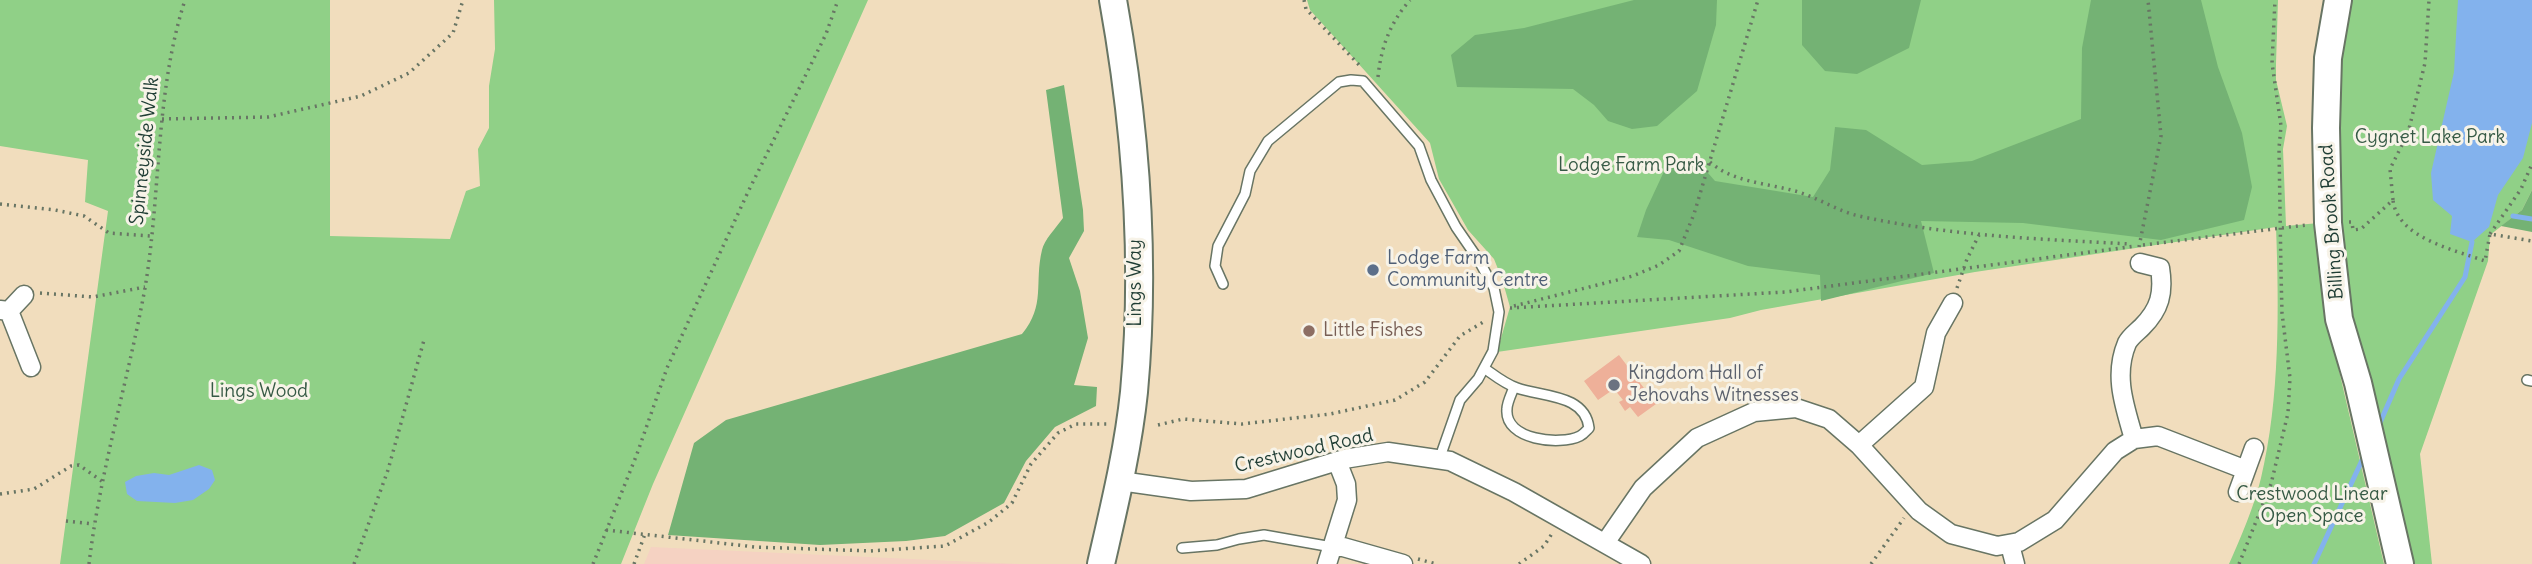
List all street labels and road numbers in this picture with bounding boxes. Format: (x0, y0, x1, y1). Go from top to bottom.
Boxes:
street label: Spinneyside Walk (126, 76, 164, 226)
street label: Billing Brook Road (2315, 144, 2349, 300)
street label: Lings Way (1125, 239, 1147, 327)
street label: Crestwood Road (1233, 424, 1375, 478)

